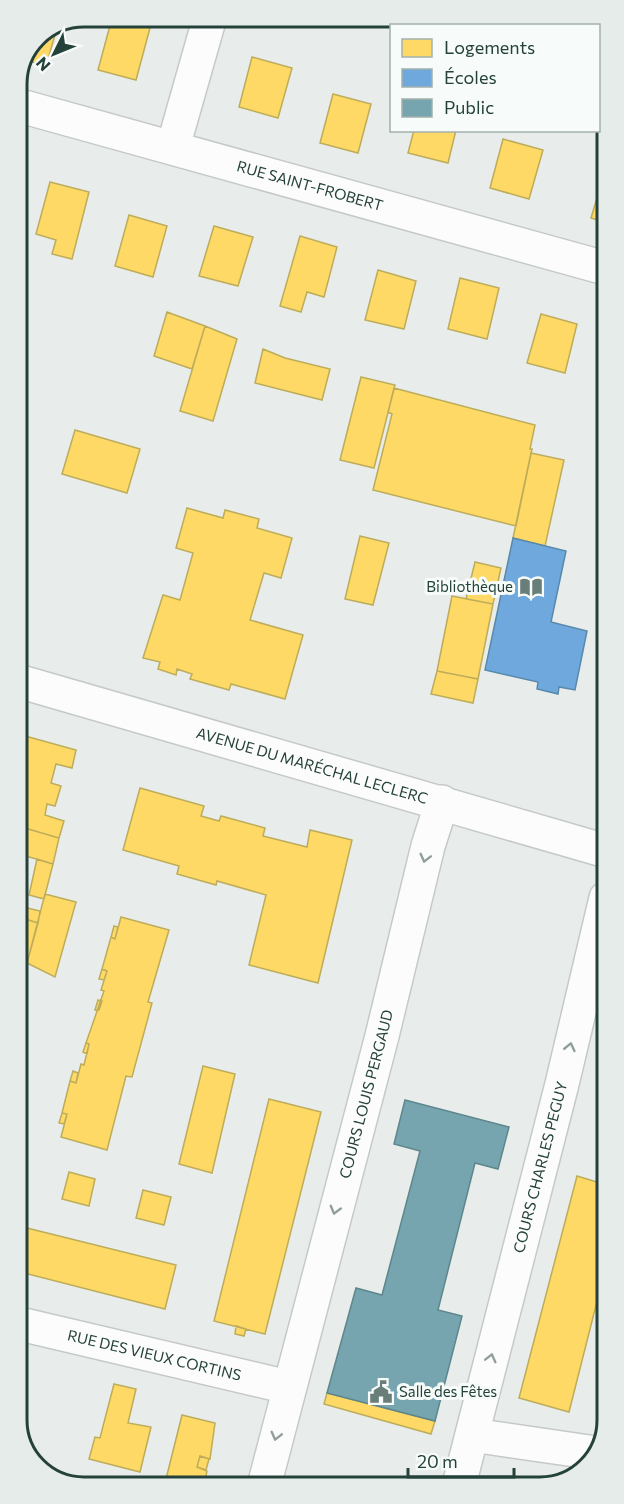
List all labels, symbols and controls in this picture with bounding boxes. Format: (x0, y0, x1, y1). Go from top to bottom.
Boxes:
north arrow (24, 24, 84, 84)
legend (390, 24, 600, 132)
text: Logements (444, 36, 535, 58)
text: N (32, 54, 54, 75)
text: Écoles (444, 66, 497, 88)
text: Public (444, 96, 494, 118)
street label: RUE SAINT-FROBERT (235, 156, 386, 214)
library icon: Bibliothèque (518, 574, 544, 600)
place label: Bibliothèque (426, 577, 513, 595)
street label: AVENUE DU MARÉCHAL LECLERC (195, 723, 430, 807)
one-way arrow (419, 853, 432, 863)
street label: COURS LOUIS PERGAUD (335, 1008, 396, 1180)
one-way arrow (563, 1042, 576, 1052)
street label: COURS CHARLES PEGUY (509, 1079, 570, 1255)
one-way arrow (330, 1205, 343, 1215)
street label: RUE DES VIEUX CORTINS (66, 1325, 243, 1384)
one-way arrow (484, 1353, 497, 1363)
public building icon: Salle des Fêtes (368, 1379, 394, 1405)
place label: Salle des Fêtes (399, 1382, 497, 1400)
one-way arrow (271, 1431, 283, 1441)
scale bar (408, 1441, 514, 1479)
text: 20 m (417, 1450, 458, 1472)

